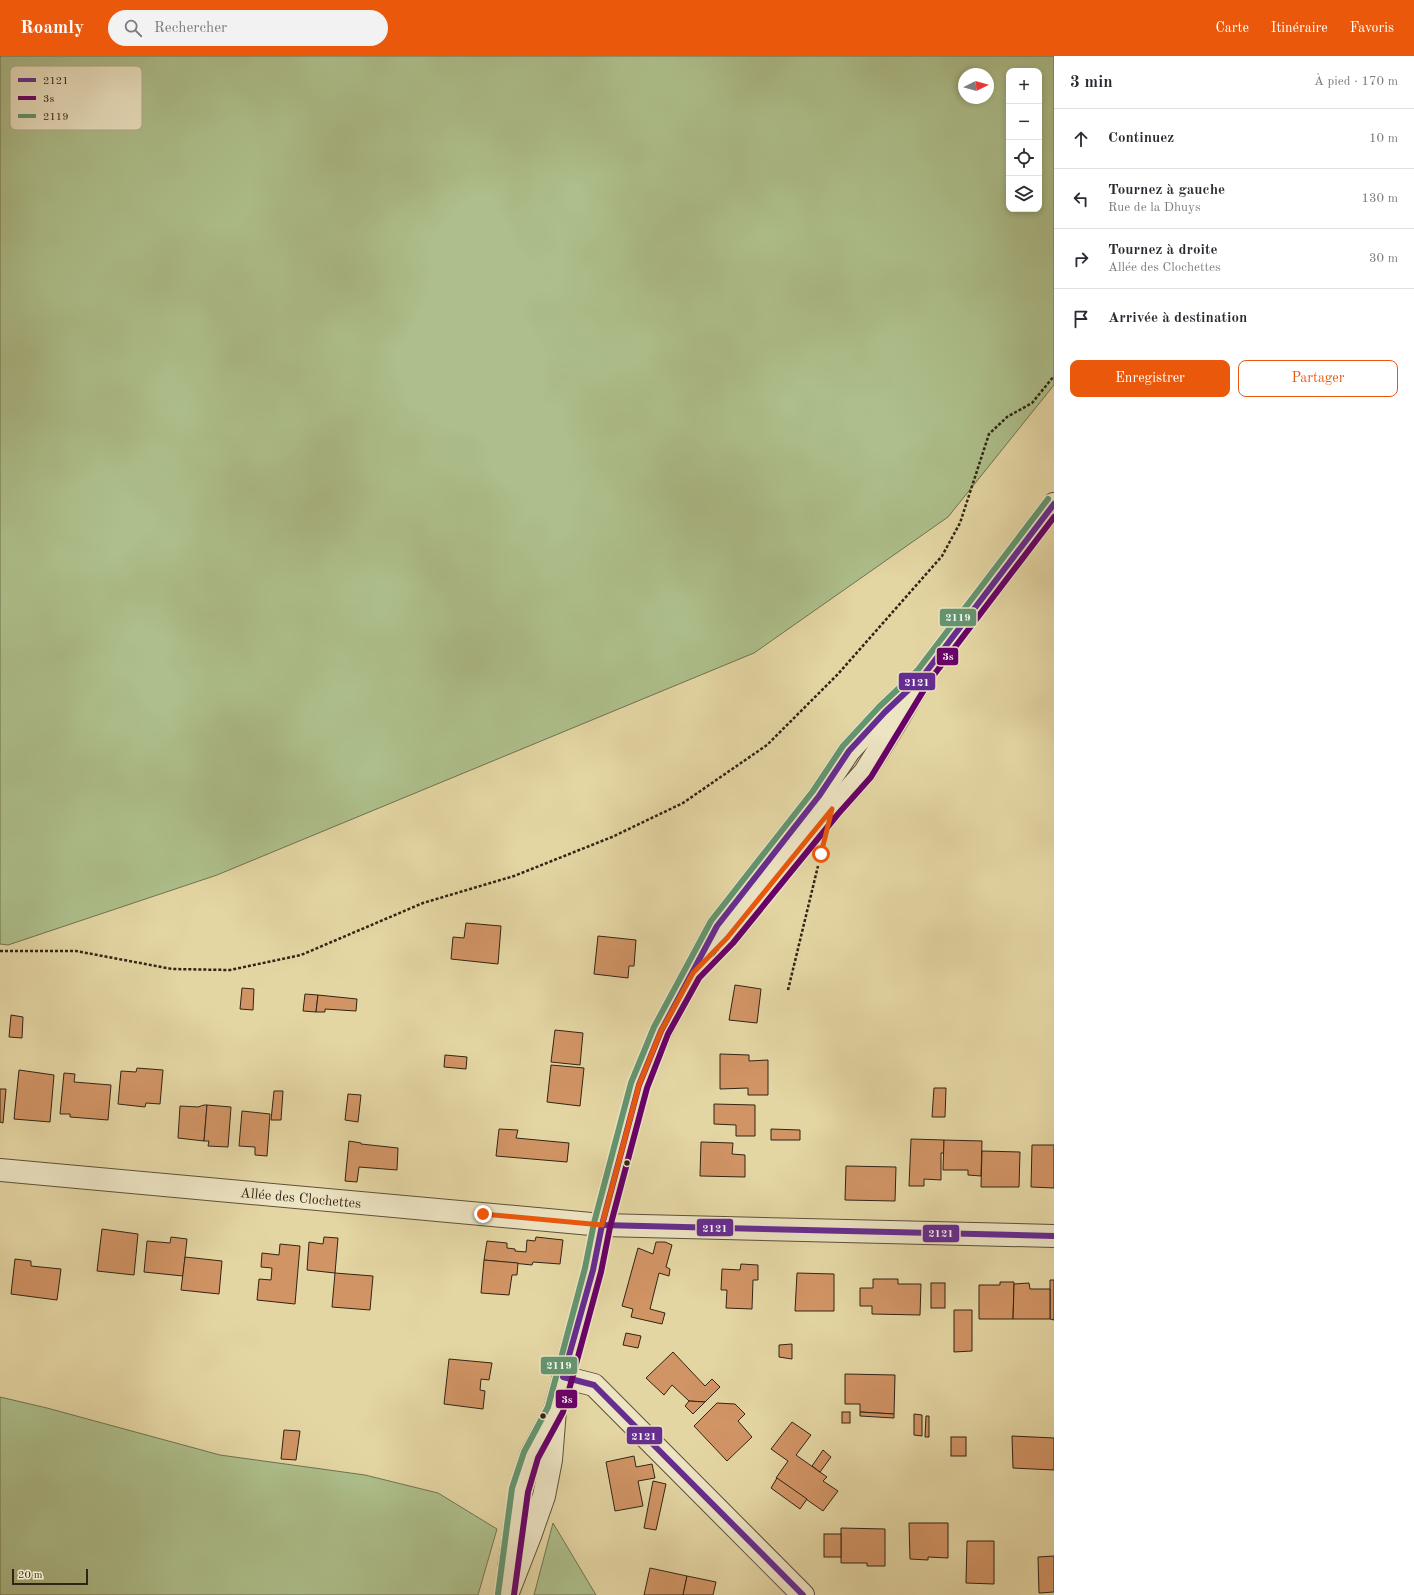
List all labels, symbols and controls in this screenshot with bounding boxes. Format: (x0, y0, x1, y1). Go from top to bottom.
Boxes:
search box (108, 10, 388, 46)
icon: search (122, 17, 144, 39)
text: Roamly (20, 19, 84, 38)
text: Rechercher (154, 21, 227, 36)
text: Carte (1215, 21, 1249, 35)
text: Itinéraire (1271, 21, 1328, 35)
text: Favoris (1350, 21, 1394, 35)
legend (10, 66, 142, 130)
north arrow (958, 68, 994, 104)
map controls (1006, 68, 1042, 212)
button: + (1006, 68, 1042, 104)
text: 3 min (1070, 74, 1113, 91)
text: À pied · 170 m (1314, 75, 1398, 88)
text: 2121 (43, 76, 69, 87)
text: 3s (43, 94, 54, 105)
button: − (1006, 104, 1042, 140)
text: 2119 (43, 112, 69, 123)
icon: ahead (1070, 128, 1092, 150)
text: Continuez (1108, 131, 1174, 146)
text: 10 m (1369, 132, 1398, 145)
button: locate (1006, 140, 1042, 176)
button: layers (1006, 176, 1042, 212)
text: Tournez à gauche (1108, 183, 1225, 198)
icon: left (1070, 188, 1092, 210)
text: 130 m (1361, 192, 1398, 205)
text: Rue de la Dhuys (1108, 201, 1201, 214)
text: Tournez à droite (1108, 243, 1218, 258)
icon: right (1070, 248, 1092, 270)
text: 30 m (1369, 252, 1398, 265)
text: Allée des Clochettes (1108, 261, 1221, 274)
icon: arrive (1070, 308, 1092, 330)
text: Arrivée à destination (1108, 311, 1247, 326)
button: Enregistrer (1070, 360, 1230, 397)
button: Partager (1238, 360, 1398, 397)
line badge: 2119 (939, 608, 977, 627)
text: 2119 (945, 613, 971, 624)
line badge: 3s (936, 647, 959, 666)
text: 3s (942, 652, 954, 663)
line badge: 2121 (898, 672, 936, 691)
text: 2121 (904, 678, 930, 689)
route start (812, 845, 830, 863)
unlabelled marker (622, 1158, 632, 1168)
street label: Allée des Clochettes (240, 1186, 362, 1211)
route end (474, 1205, 492, 1223)
line badge: 2121 (696, 1218, 734, 1237)
text: 2121 (702, 1224, 728, 1235)
line badge: 2121 (922, 1224, 960, 1243)
text: 2121 (928, 1229, 954, 1240)
line badge: 2119 (540, 1356, 578, 1375)
text: 2119 (546, 1361, 572, 1372)
line badge: 3s (555, 1389, 578, 1409)
text: 3s (561, 1395, 573, 1406)
unlabelled marker (538, 1411, 548, 1421)
line badge: 2121 (626, 1426, 663, 1445)
text: 2121 (631, 1432, 657, 1443)
scale bar (12, 1567, 88, 1586)
text: 20 m (18, 1570, 43, 1581)

